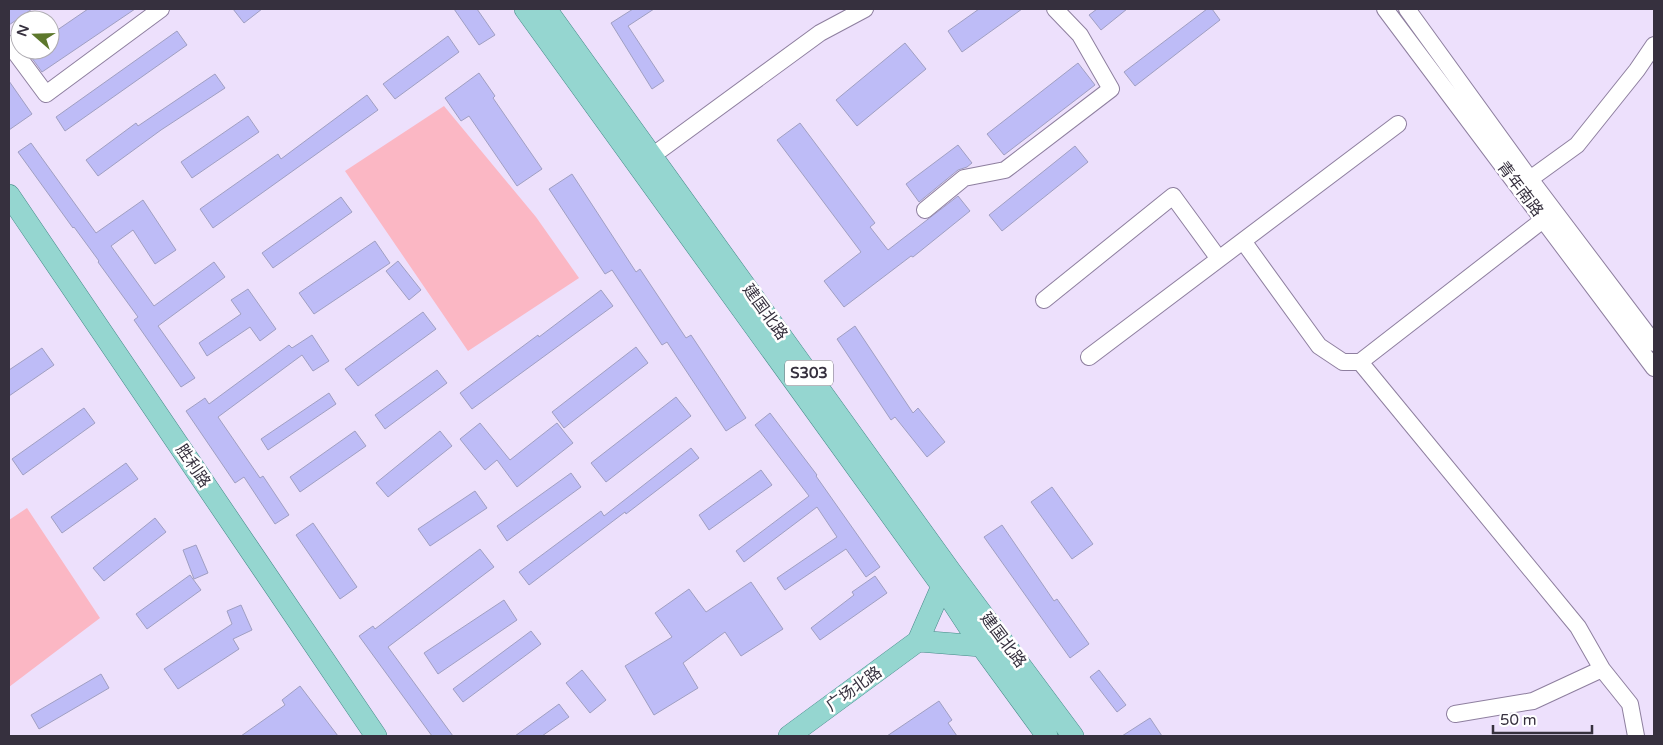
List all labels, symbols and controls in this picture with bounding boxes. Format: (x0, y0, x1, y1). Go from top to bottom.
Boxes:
north arrow (10, 10, 60, 60)
text: N (13, 23, 33, 39)
street label: 青年南路 (1493, 157, 1547, 221)
street label: 建国北路 (738, 280, 792, 344)
road number: S303 (785, 360, 833, 386)
street label: 胜利路 (171, 441, 215, 491)
street label: 建国北路 (976, 608, 1030, 672)
street label: 广场北路 (822, 662, 886, 716)
scale bar (1493, 702, 1592, 734)
text: 50 m (1500, 711, 1537, 729)

